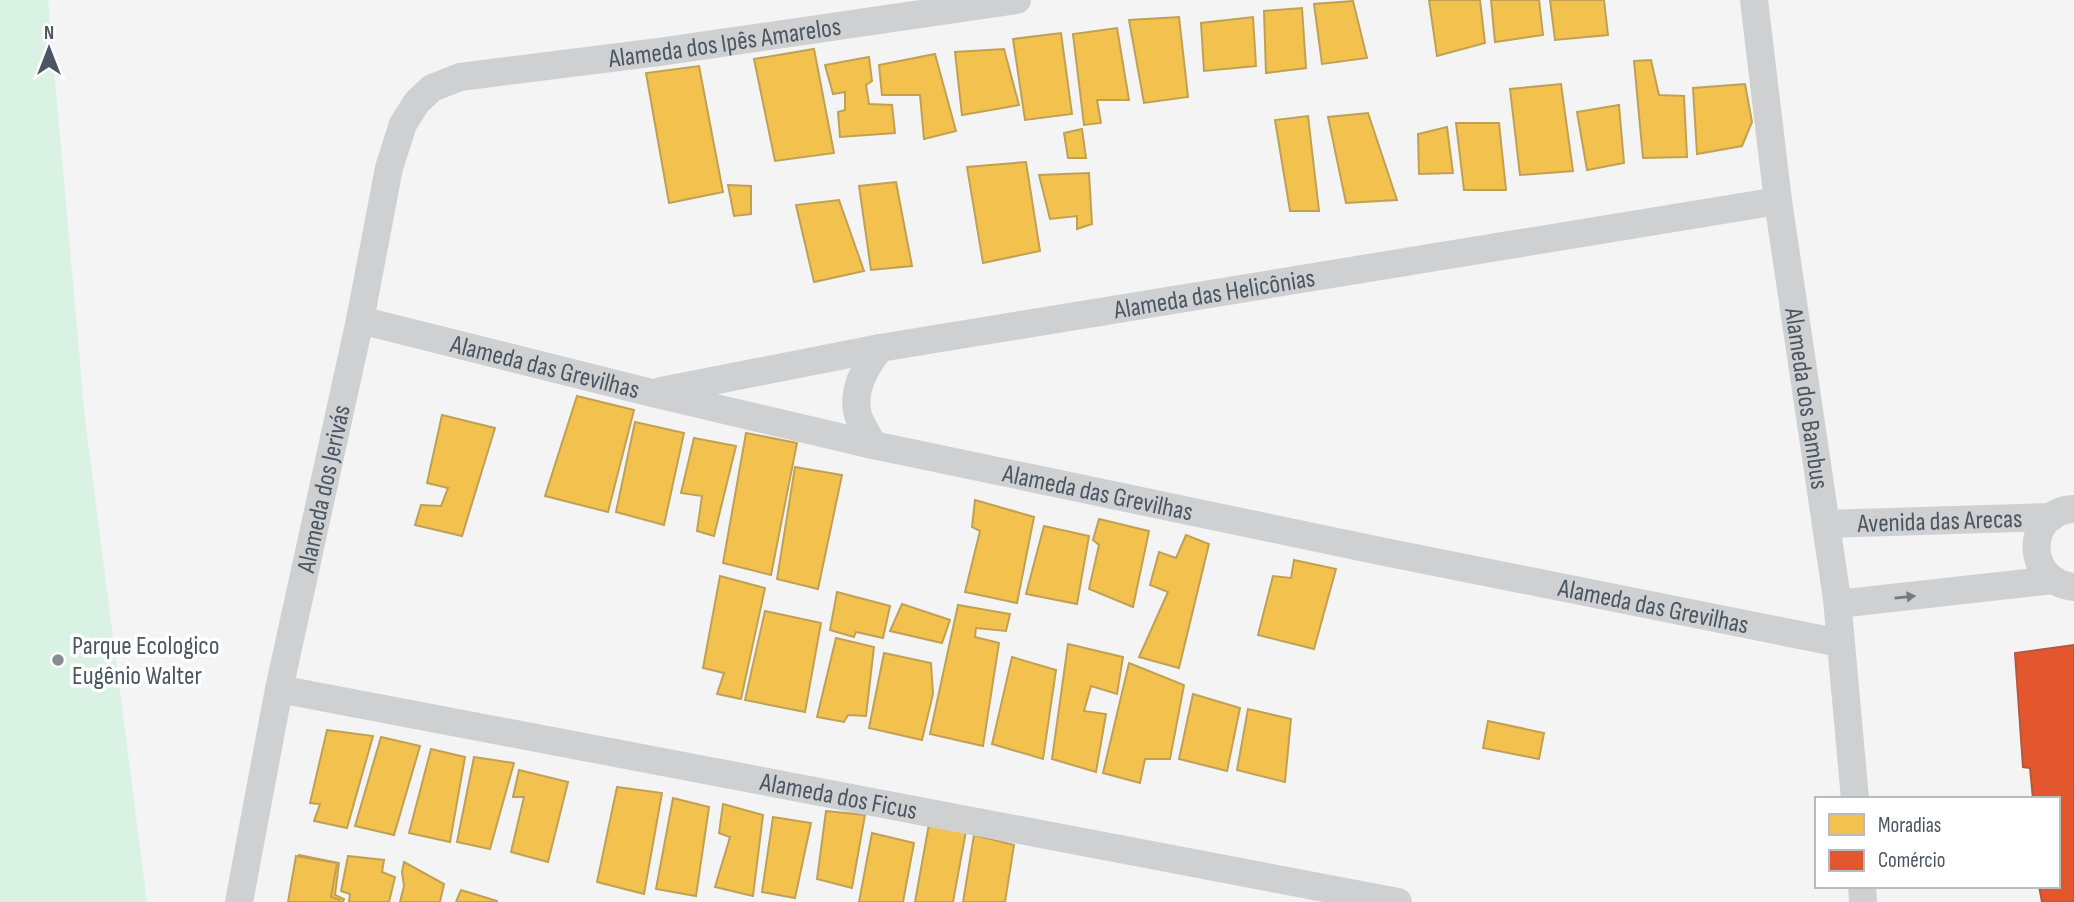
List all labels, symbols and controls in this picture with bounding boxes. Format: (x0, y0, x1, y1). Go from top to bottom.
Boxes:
street label: Alameda dos Ipês Amarelos (606, 12, 843, 75)
north arrow (14, 14, 84, 84)
text: N (44, 22, 54, 45)
street label: Alameda das Helicônias (1111, 263, 1317, 327)
street label: Alameda dos Bambus (1777, 305, 1835, 491)
street label: Alameda das Grevilhas (446, 329, 643, 406)
street label: Alameda dos Jerivás (291, 402, 358, 577)
street label: Alameda das Grevilhas (999, 458, 1196, 528)
street label: Avenida das Arecas (1856, 504, 2023, 540)
street label: Alameda das Grevilhas (1554, 573, 1751, 641)
one-way arrow (1895, 591, 1917, 602)
place label: Parque Ecologico Eugênio Walter (72, 631, 219, 692)
marker: Parque Ecologico Eugênio Walter (50, 652, 66, 668)
street label: Alameda dos Ficus (757, 767, 920, 827)
legend (1815, 797, 2060, 888)
text: Moradias (1878, 813, 1941, 838)
text: Comércio (1878, 848, 1945, 873)

